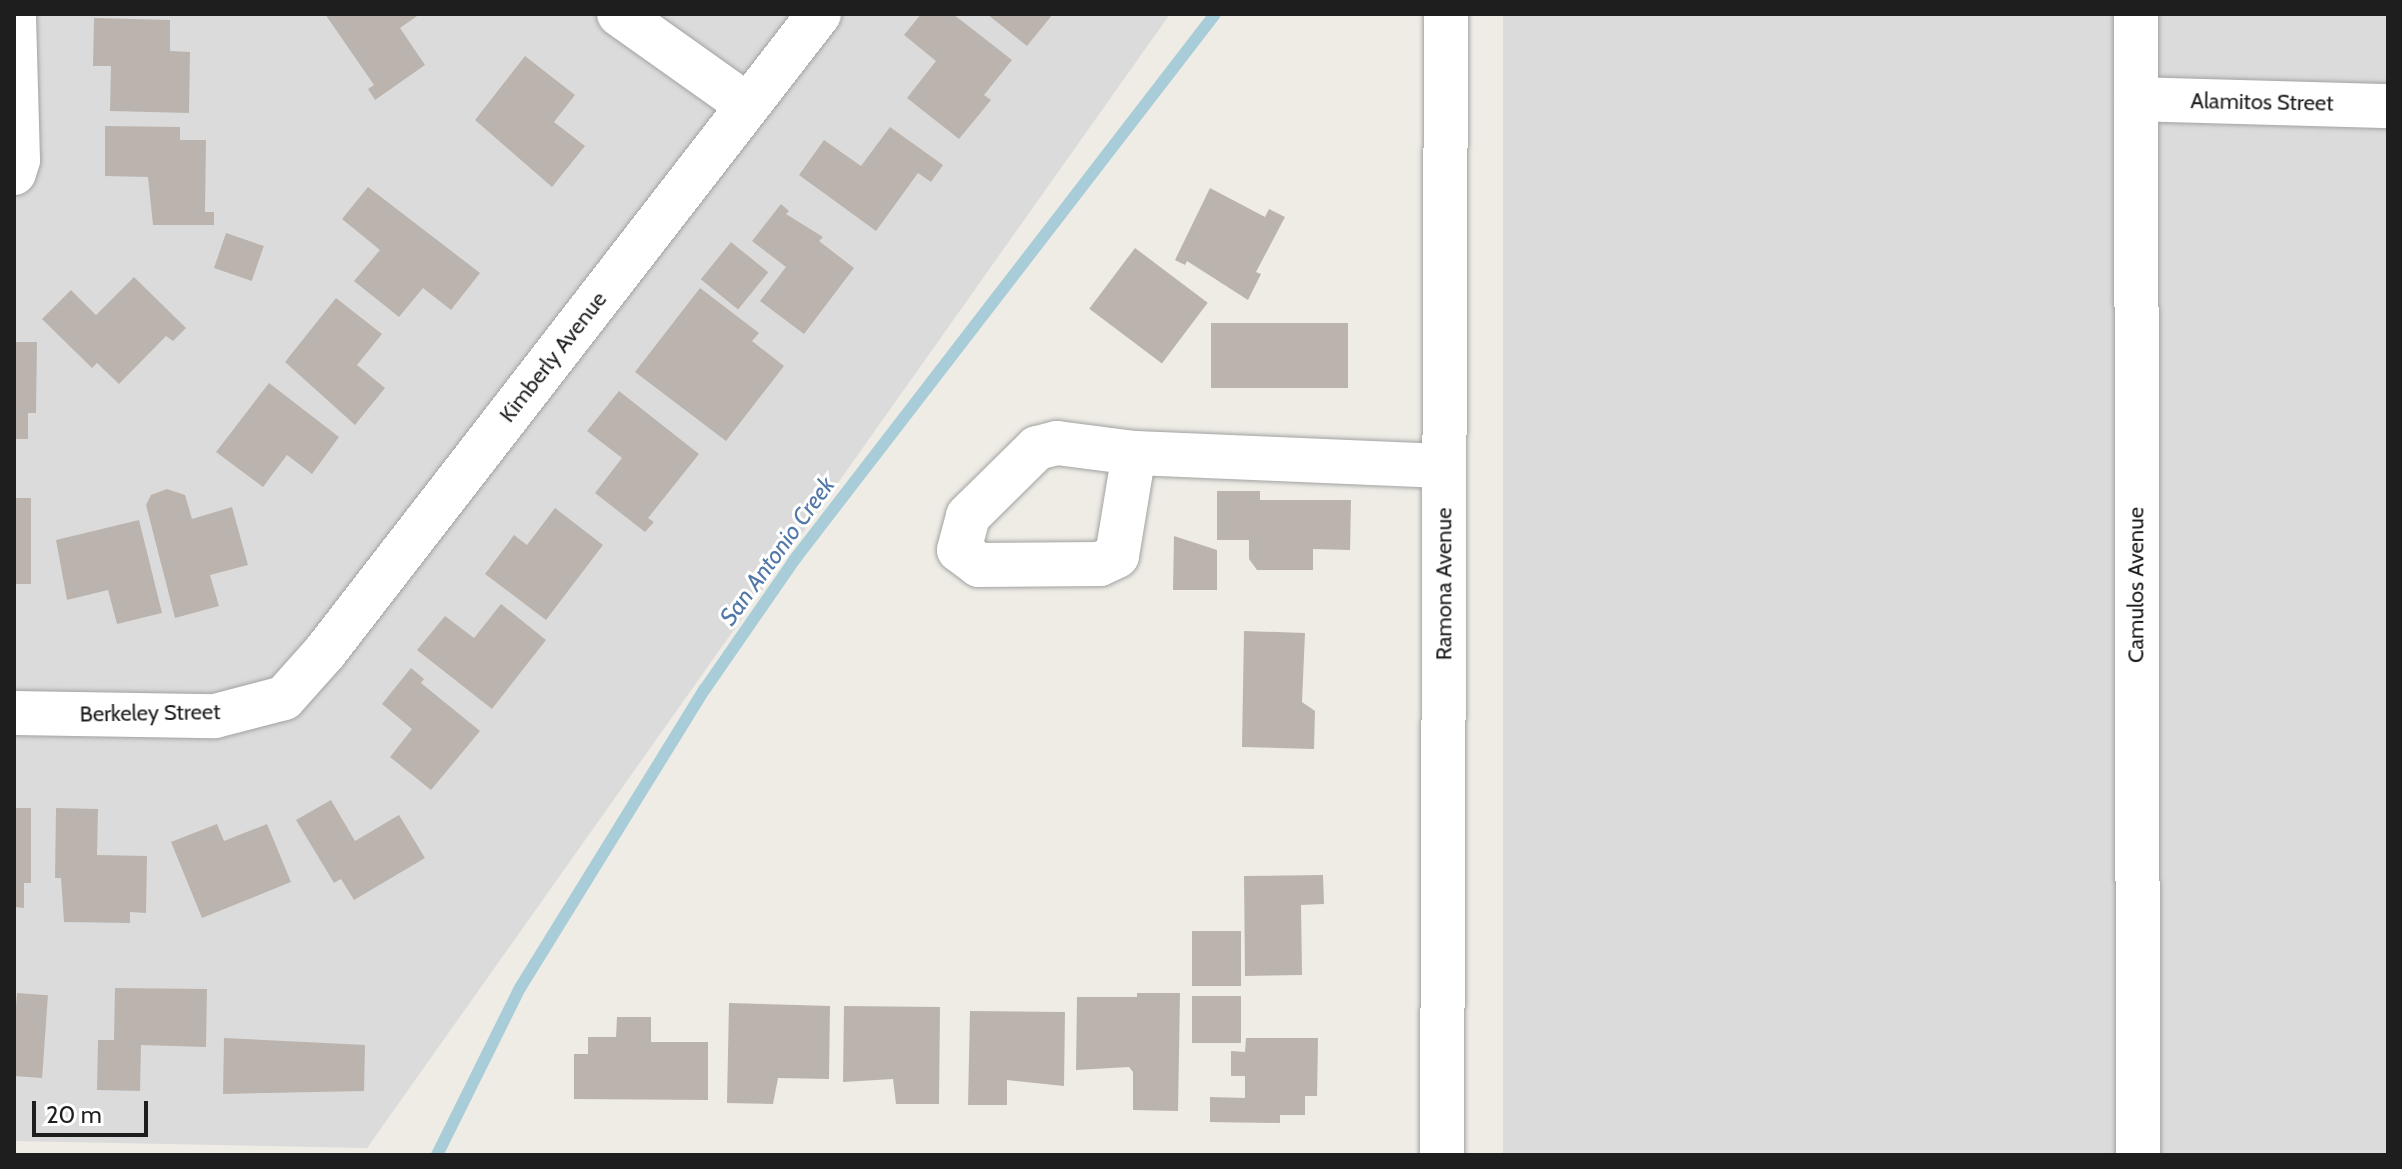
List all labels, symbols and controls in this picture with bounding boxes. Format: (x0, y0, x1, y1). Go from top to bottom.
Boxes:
street label: Alamitos Street (2190, 88, 2334, 116)
street label: Kimberly Avenue (494, 287, 612, 427)
water label: San Antonio Creek (714, 471, 840, 631)
street label: Camulos Avenue (2123, 507, 2149, 663)
street label: Ramona Avenue (1431, 508, 1457, 660)
street label: Berkeley Street (79, 699, 221, 727)
scale bar (36, 1085, 152, 1135)
text: 20 m (46, 1100, 102, 1129)

